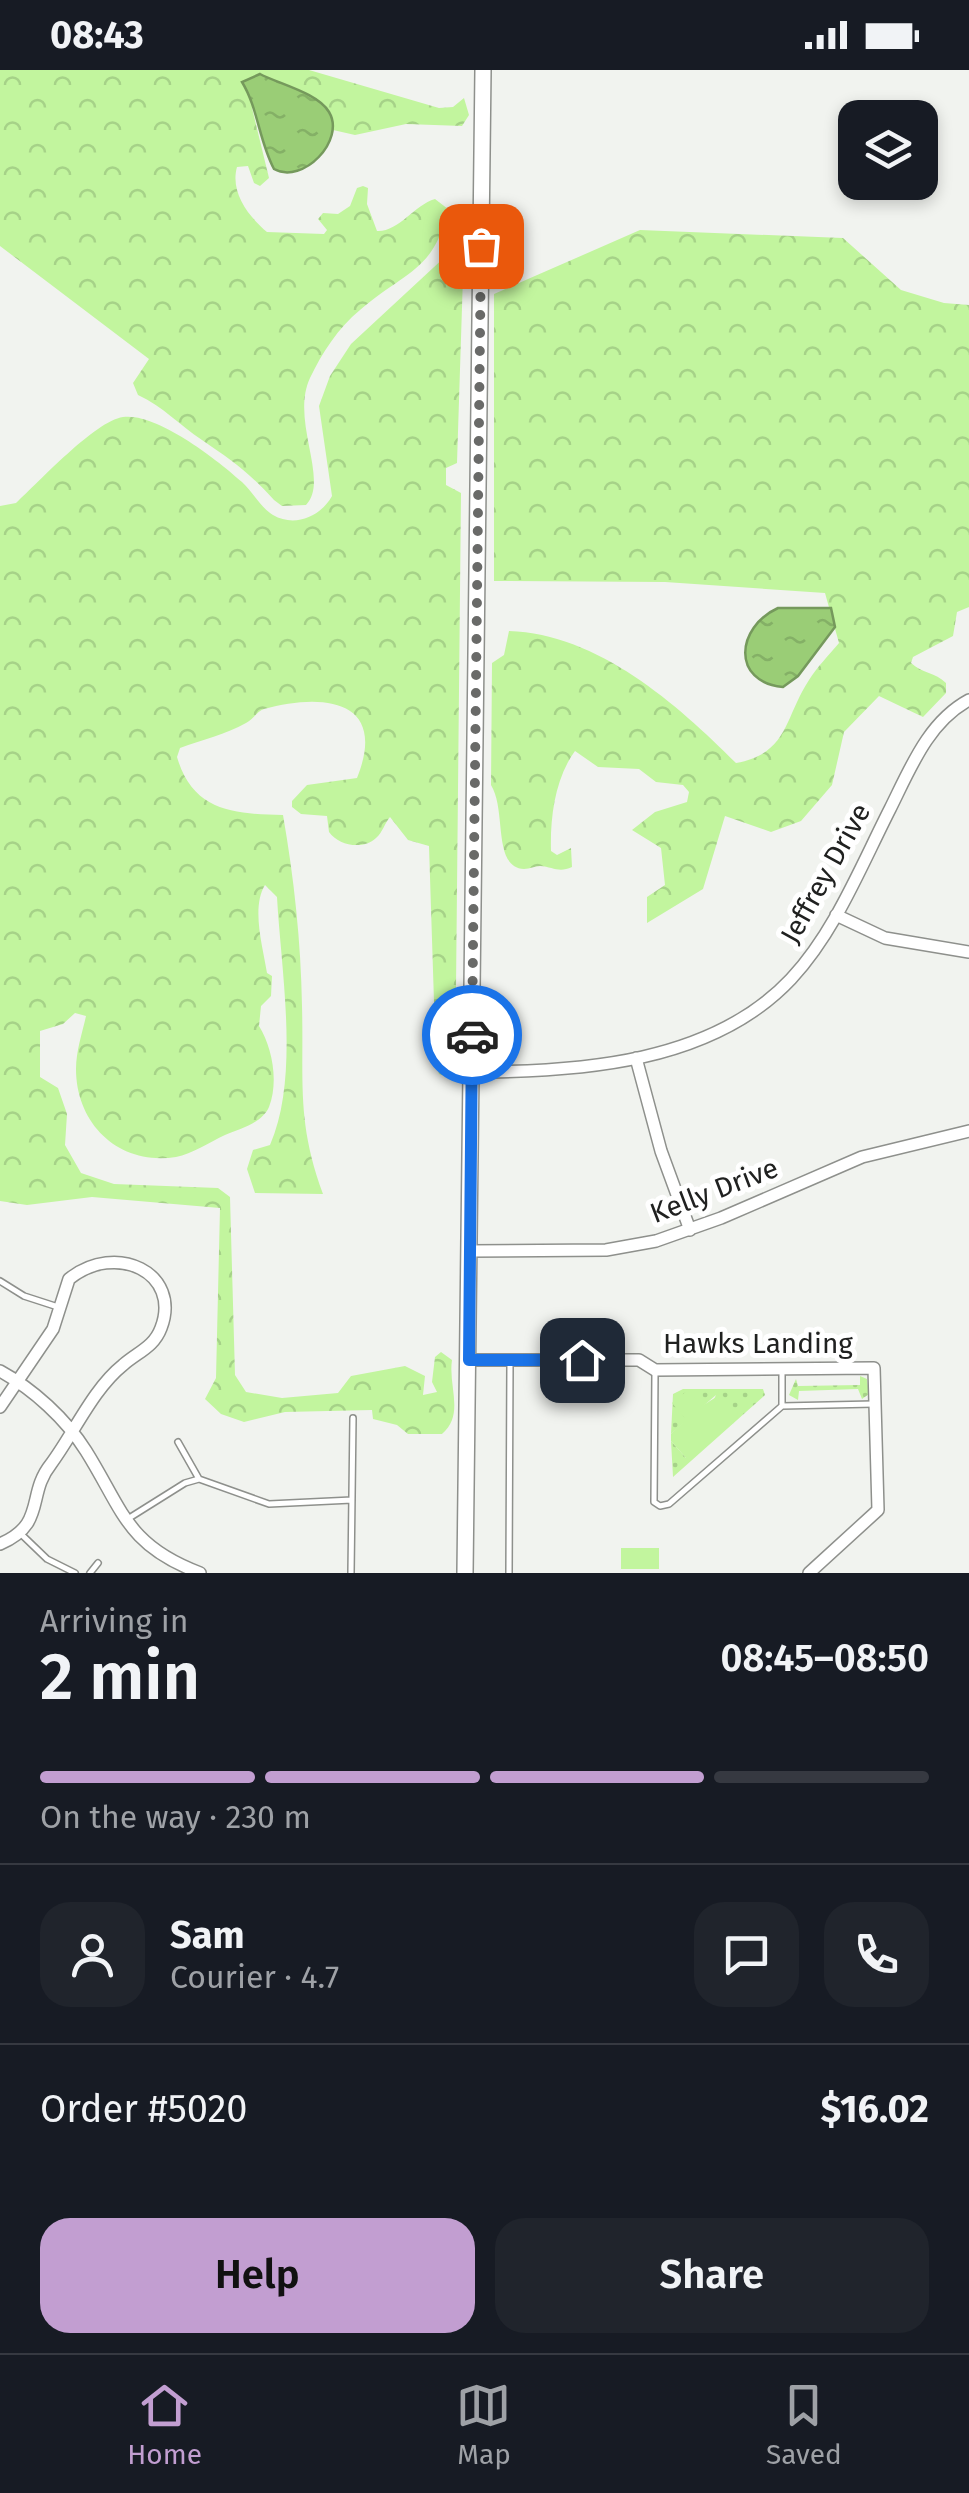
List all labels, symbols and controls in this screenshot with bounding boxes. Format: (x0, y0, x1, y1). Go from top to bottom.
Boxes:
text: 08:43 (50, 12, 144, 58)
map controls (838, 100, 938, 200)
button: layers (838, 100, 938, 200)
pin (439, 204, 524, 289)
icon: bag (454, 219, 509, 274)
street label: Jeffrey Drive (774, 798, 877, 949)
courier (422, 985, 522, 1085)
icon: car (445, 1008, 500, 1063)
street label: Kelly Drive (646, 1151, 783, 1230)
pin (540, 1318, 625, 1403)
street label: Hawks Landing (663, 1327, 853, 1360)
icon: home (555, 1333, 610, 1388)
text: Arriving in (40, 1602, 188, 1640)
text: 08:45–08:50 (720, 1635, 929, 1681)
text: 2 min (40, 1638, 200, 1716)
text: On the way · 230 m (40, 1798, 311, 1836)
button: person (40, 1902, 145, 2007)
button: chat (694, 1902, 799, 2007)
button: phone (824, 1902, 929, 2007)
text: Sam (170, 1912, 245, 1958)
text: Courier · 4.7 (170, 1958, 339, 1996)
text: Order #5020 (40, 2086, 247, 2132)
text: $16.02 (820, 2086, 929, 2132)
button: Help (40, 2218, 475, 2333)
button: Share (495, 2218, 929, 2333)
tab: Home (127, 2378, 202, 2471)
tab: Map (456, 2378, 511, 2471)
tab: Saved (766, 2378, 842, 2471)

